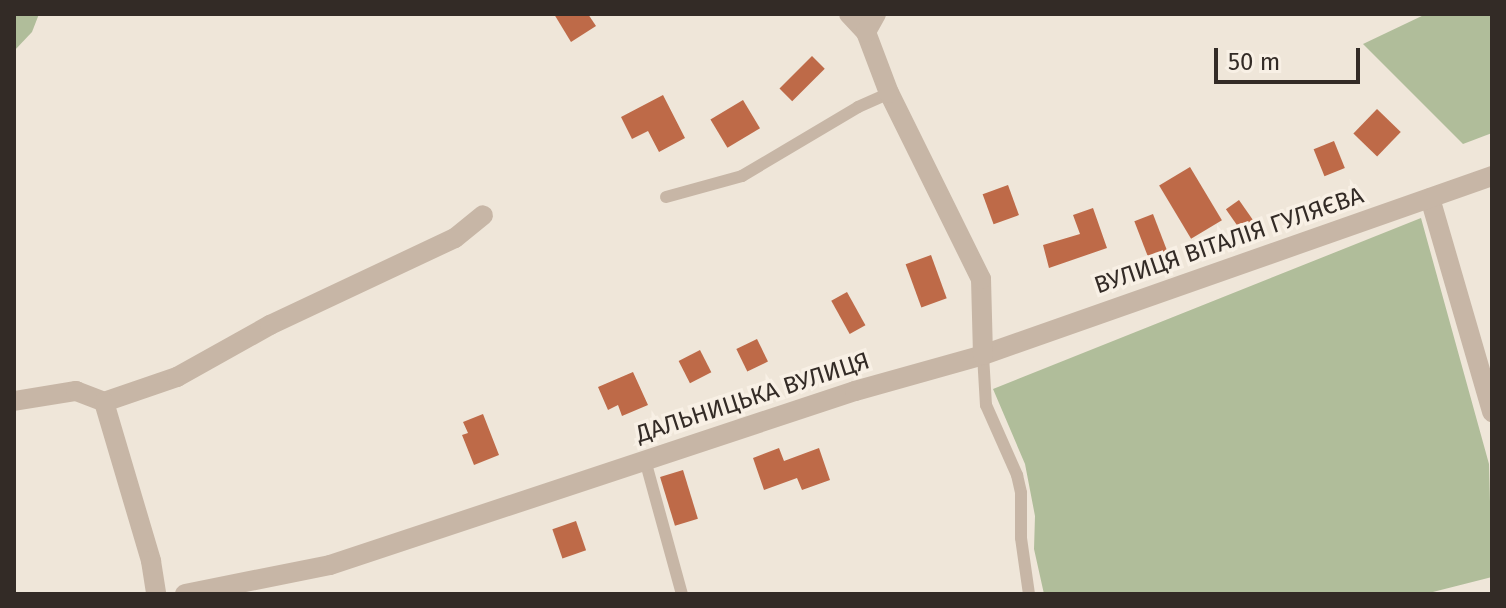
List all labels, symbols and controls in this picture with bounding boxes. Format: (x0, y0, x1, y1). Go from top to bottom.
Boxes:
scale bar (1218, 32, 1364, 82)
text: 50 m (1228, 48, 1280, 76)
street label: ВУЛИЦЯ ВІТАЛІЯ ГУЛЯЄВА (1091, 181, 1367, 301)
street label: ДАЛЬНИЦЬКА ВУЛИЦЯ (633, 347, 873, 449)

